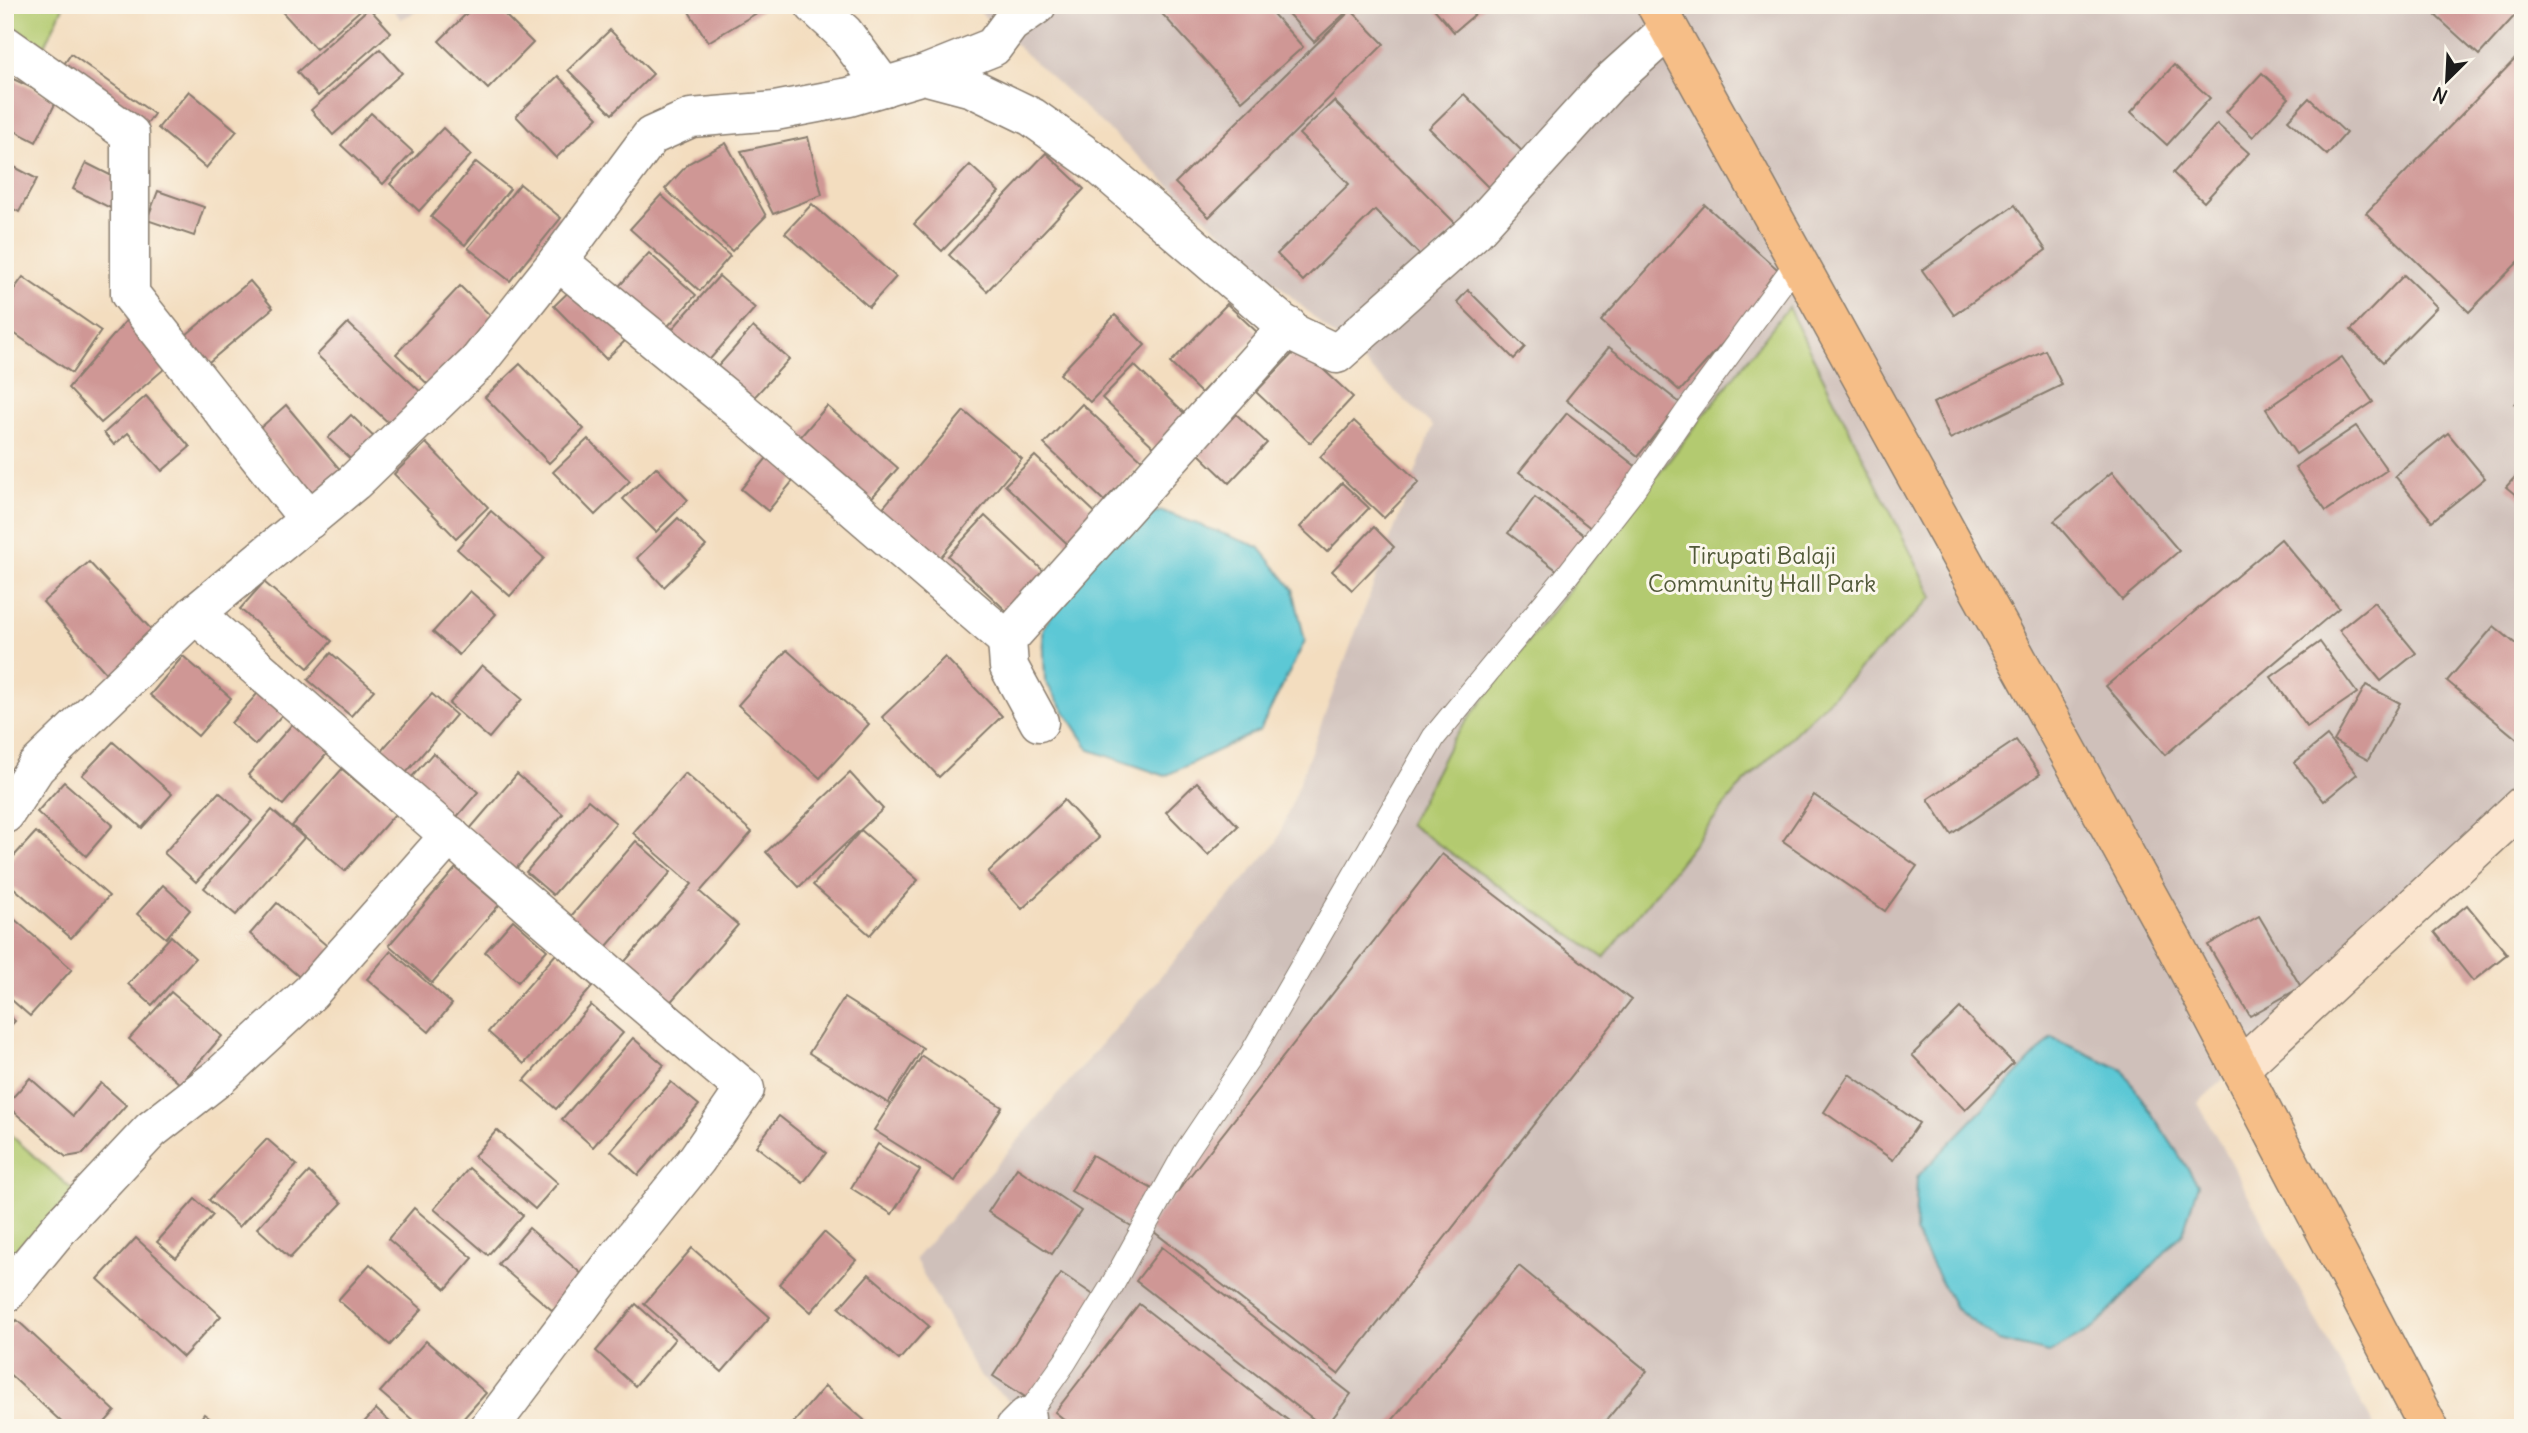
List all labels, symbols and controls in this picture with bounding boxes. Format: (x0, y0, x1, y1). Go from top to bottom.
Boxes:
north arrow (2412, 46, 2482, 116)
text: N (2429, 82, 2451, 109)
park label: Tirupati Balaji Community Hall Park (1648, 540, 1876, 598)

